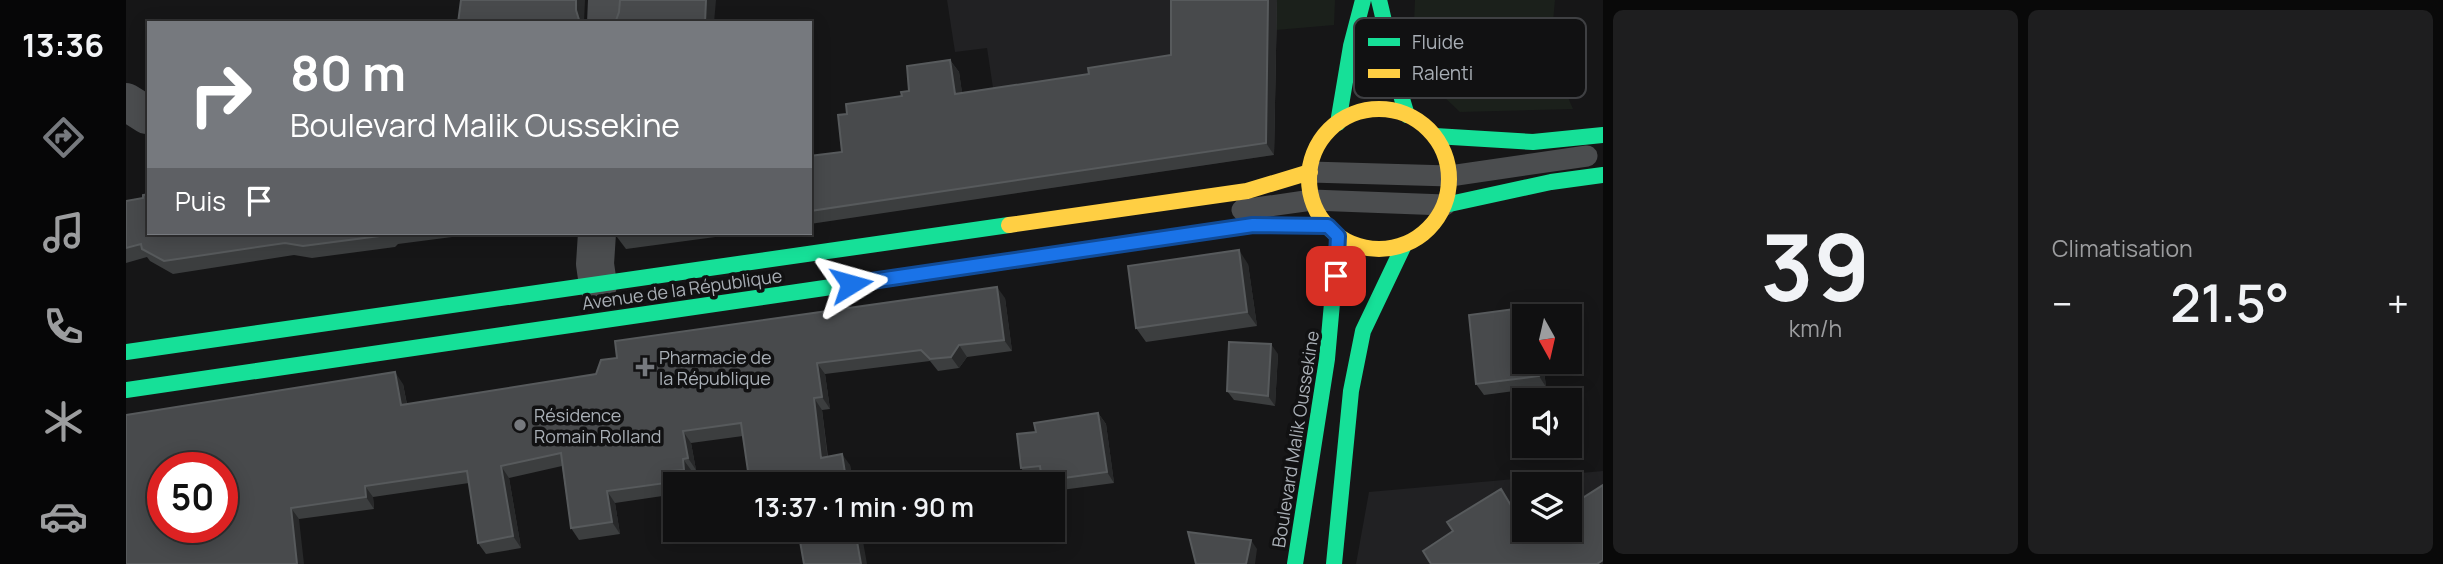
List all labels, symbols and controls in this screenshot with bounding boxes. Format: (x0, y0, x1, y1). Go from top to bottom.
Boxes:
legend (1354, 18, 1586, 98)
text: 13:36 (22, 23, 104, 67)
text: Fluide (1412, 29, 1464, 55)
text: 80 m (290, 39, 406, 106)
icon: right (175, 49, 266, 140)
text: Ralenti (1412, 60, 1473, 86)
text: Boulevard Malik Oussekine (290, 103, 680, 147)
icon: directions (39, 113, 88, 162)
icon: arrive (240, 182, 278, 220)
text: Puis (175, 183, 226, 219)
text: 39 (1761, 204, 1870, 328)
icon: music (39, 208, 88, 257)
text: Climatisation (2052, 232, 2193, 264)
pin (1306, 246, 1366, 306)
position arrow (814, 247, 888, 321)
icon: arrive (1317, 257, 1355, 295)
street label: Avenue de la République (580, 263, 784, 315)
text: 21.5° (2170, 267, 2289, 338)
text: − (2052, 277, 2073, 329)
text: + (2387, 277, 2409, 329)
icon: phone (39, 302, 88, 351)
north arrow (1512, 304, 1582, 374)
map controls (1512, 304, 1582, 542)
text: km/h (1789, 312, 1842, 344)
street label: Boulevard Malik Oussekine (1266, 329, 1324, 549)
place label: Pharmacie de la République (659, 345, 772, 390)
marker: Pharmacie de la République (637, 359, 653, 375)
button: sound (1512, 388, 1582, 458)
icon: climate (39, 397, 88, 446)
place label: Résidence Romain Rolland (534, 403, 661, 448)
marker: Résidence Romain Rolland (512, 417, 528, 433)
speed limit sign: 50 (147, 452, 238, 543)
button: layers (1512, 472, 1582, 542)
text: 13:37 · 1 min · 90 m (754, 489, 974, 525)
icon: car (39, 492, 88, 541)

